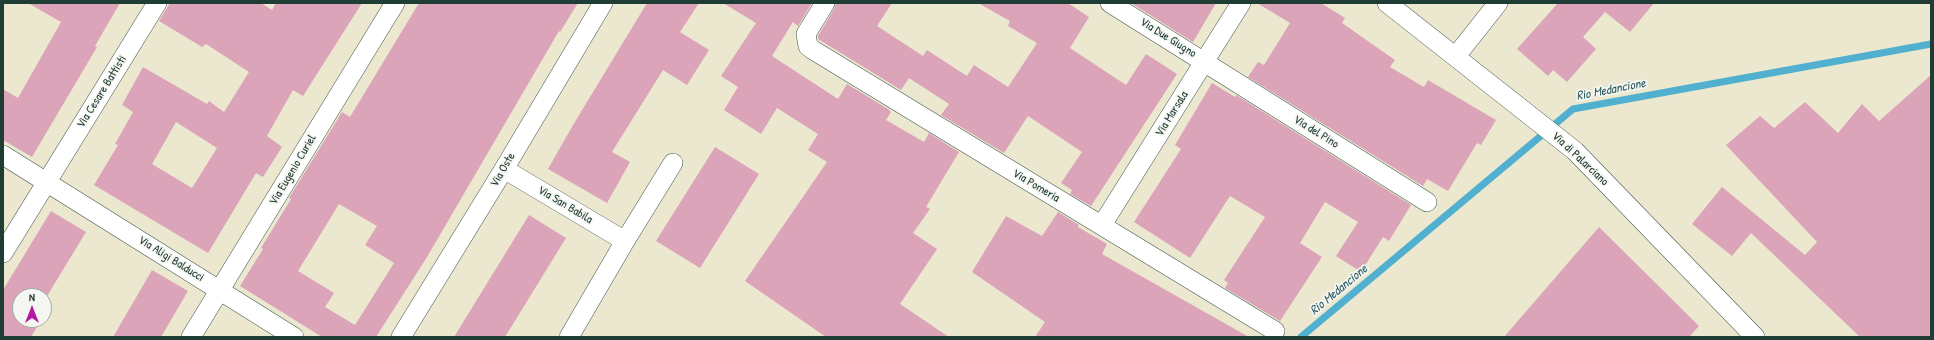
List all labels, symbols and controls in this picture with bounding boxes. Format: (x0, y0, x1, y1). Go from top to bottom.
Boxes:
street label: Via Due Giugno (1137, 15, 1199, 61)
street label: Via Cesare Battisti (74, 53, 130, 131)
water label: Rio Medancione (1575, 76, 1647, 104)
street label: Via Marsala (1152, 89, 1192, 139)
street label: Via del Pino (1291, 112, 1341, 152)
street label: Via di Palarciano (1549, 129, 1611, 189)
street label: Via Eugenio Curiel (266, 132, 320, 208)
street label: Via Oste (487, 150, 519, 190)
street label: Via Pomeria (1010, 166, 1062, 206)
street label: Via San Babila (535, 183, 595, 227)
street label: Via Aligi Balducci (135, 233, 207, 285)
water label: Rio Medancione (1307, 261, 1371, 319)
north arrow (12, 288, 52, 328)
text: N (29, 290, 35, 304)

